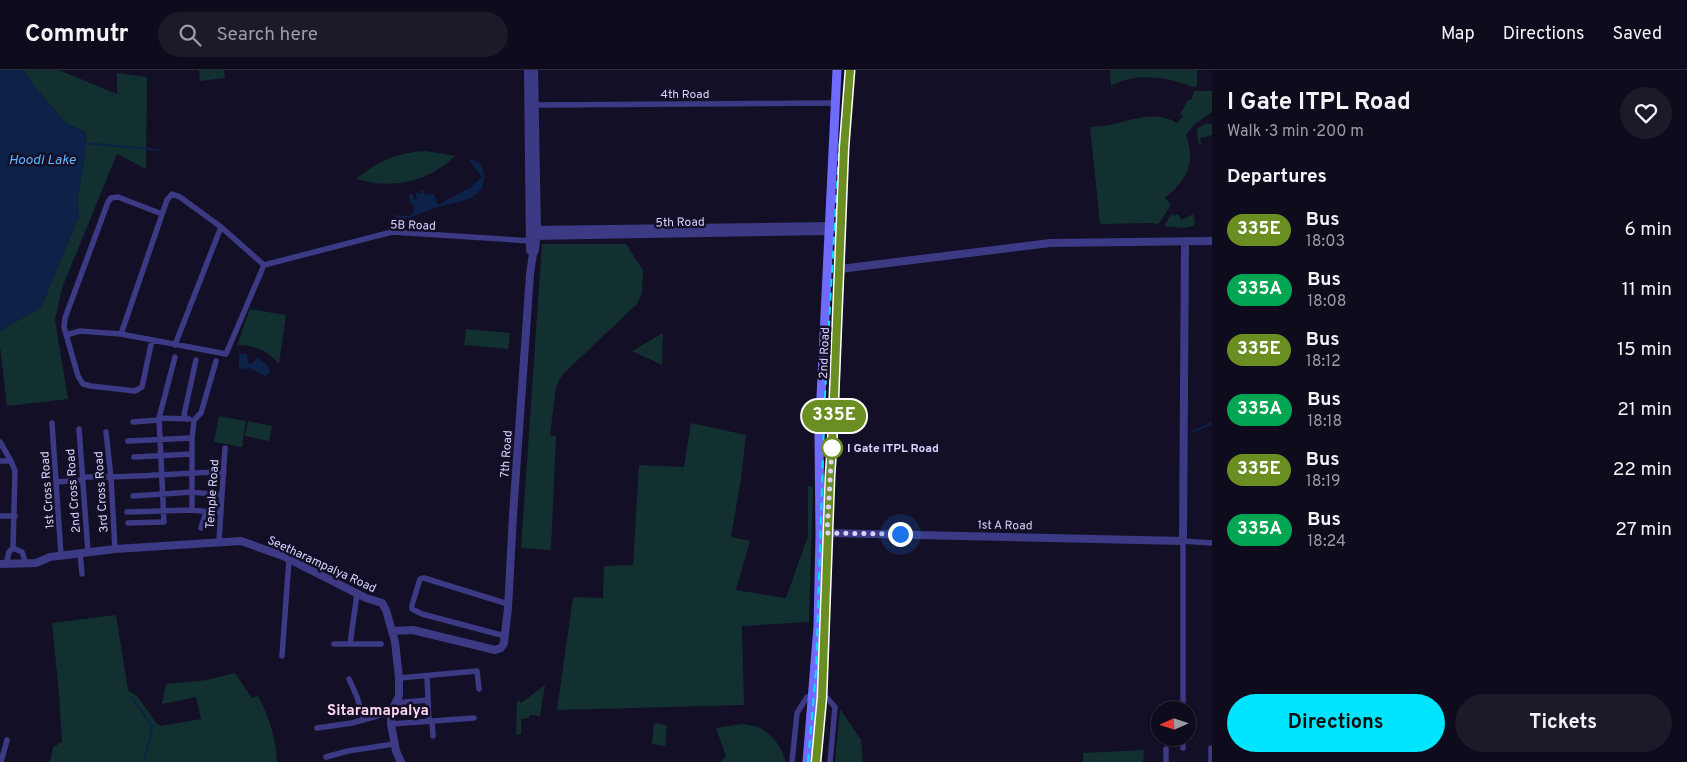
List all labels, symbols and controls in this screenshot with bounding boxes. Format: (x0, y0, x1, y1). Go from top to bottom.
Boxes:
search box (158, 12, 508, 57)
text: Commutr (25, 20, 128, 50)
icon: search (176, 21, 204, 49)
text: Search here (216, 23, 318, 47)
text: Map (1441, 23, 1475, 46)
text: Directions (1503, 23, 1585, 46)
text: Saved (1613, 23, 1662, 46)
street label: 4th Road (660, 87, 710, 103)
button: heart (1620, 87, 1672, 139)
text: I Gate ITPL Road (1227, 88, 1411, 118)
text: Walk · 3 min · 200 m (1227, 122, 1364, 142)
water label: Hoodi Lake (8, 152, 76, 169)
text: Departures (1227, 165, 1327, 189)
text: Bus (1306, 208, 1340, 232)
street label: 5th Road (655, 215, 705, 231)
street label: 5B Road (390, 217, 436, 235)
text: 335E (1237, 218, 1281, 241)
text: 6 min (1625, 218, 1672, 242)
text: 18:03 (1306, 232, 1345, 252)
text: Bus (1307, 268, 1341, 292)
text: 335A (1237, 278, 1282, 301)
text: 11 min (1622, 278, 1672, 302)
text: 18:08 (1307, 292, 1347, 312)
street label: 2nd Road (816, 327, 834, 379)
text: Bus (1306, 328, 1340, 352)
text: 335E (1237, 338, 1281, 361)
text: 15 min (1617, 338, 1672, 362)
text: 18:12 (1306, 352, 1341, 372)
text: Bus (1307, 388, 1341, 412)
text: 335A (1237, 398, 1282, 421)
text: 21 min (1617, 398, 1672, 422)
line badge: 335E (799, 400, 869, 432)
text: 335E (812, 404, 856, 427)
text: 18:18 (1307, 412, 1342, 432)
street label: 7th Road (497, 430, 517, 478)
marker: I Gate ITPL Road (821, 437, 843, 459)
place label: I Gate ITPL Road (847, 441, 939, 457)
street label: 2nd Cross Road (63, 448, 85, 534)
text: Bus (1306, 448, 1340, 472)
street label: 1st Cross Road (37, 451, 59, 529)
street label: 3rd Cross Road (91, 451, 113, 533)
text: 335E (1237, 458, 1281, 481)
text: 22 min (1613, 458, 1672, 482)
street label: Temple Road (203, 459, 223, 529)
text: 18:19 (1306, 472, 1341, 492)
text: Bus (1307, 508, 1341, 532)
street label: 1st A Road (977, 518, 1033, 534)
text: 335A (1237, 518, 1282, 541)
text: 27 min (1615, 518, 1672, 542)
your location (888, 522, 913, 547)
text: 18:24 (1307, 532, 1346, 552)
street label: Seetharampalya Road (265, 533, 379, 597)
button: Directions (1227, 694, 1445, 752)
button: Tickets (1455, 694, 1672, 752)
north arrow (1151, 701, 1196, 746)
map controls (1151, 701, 1196, 746)
district label: Sitaramapalya (327, 702, 429, 721)

